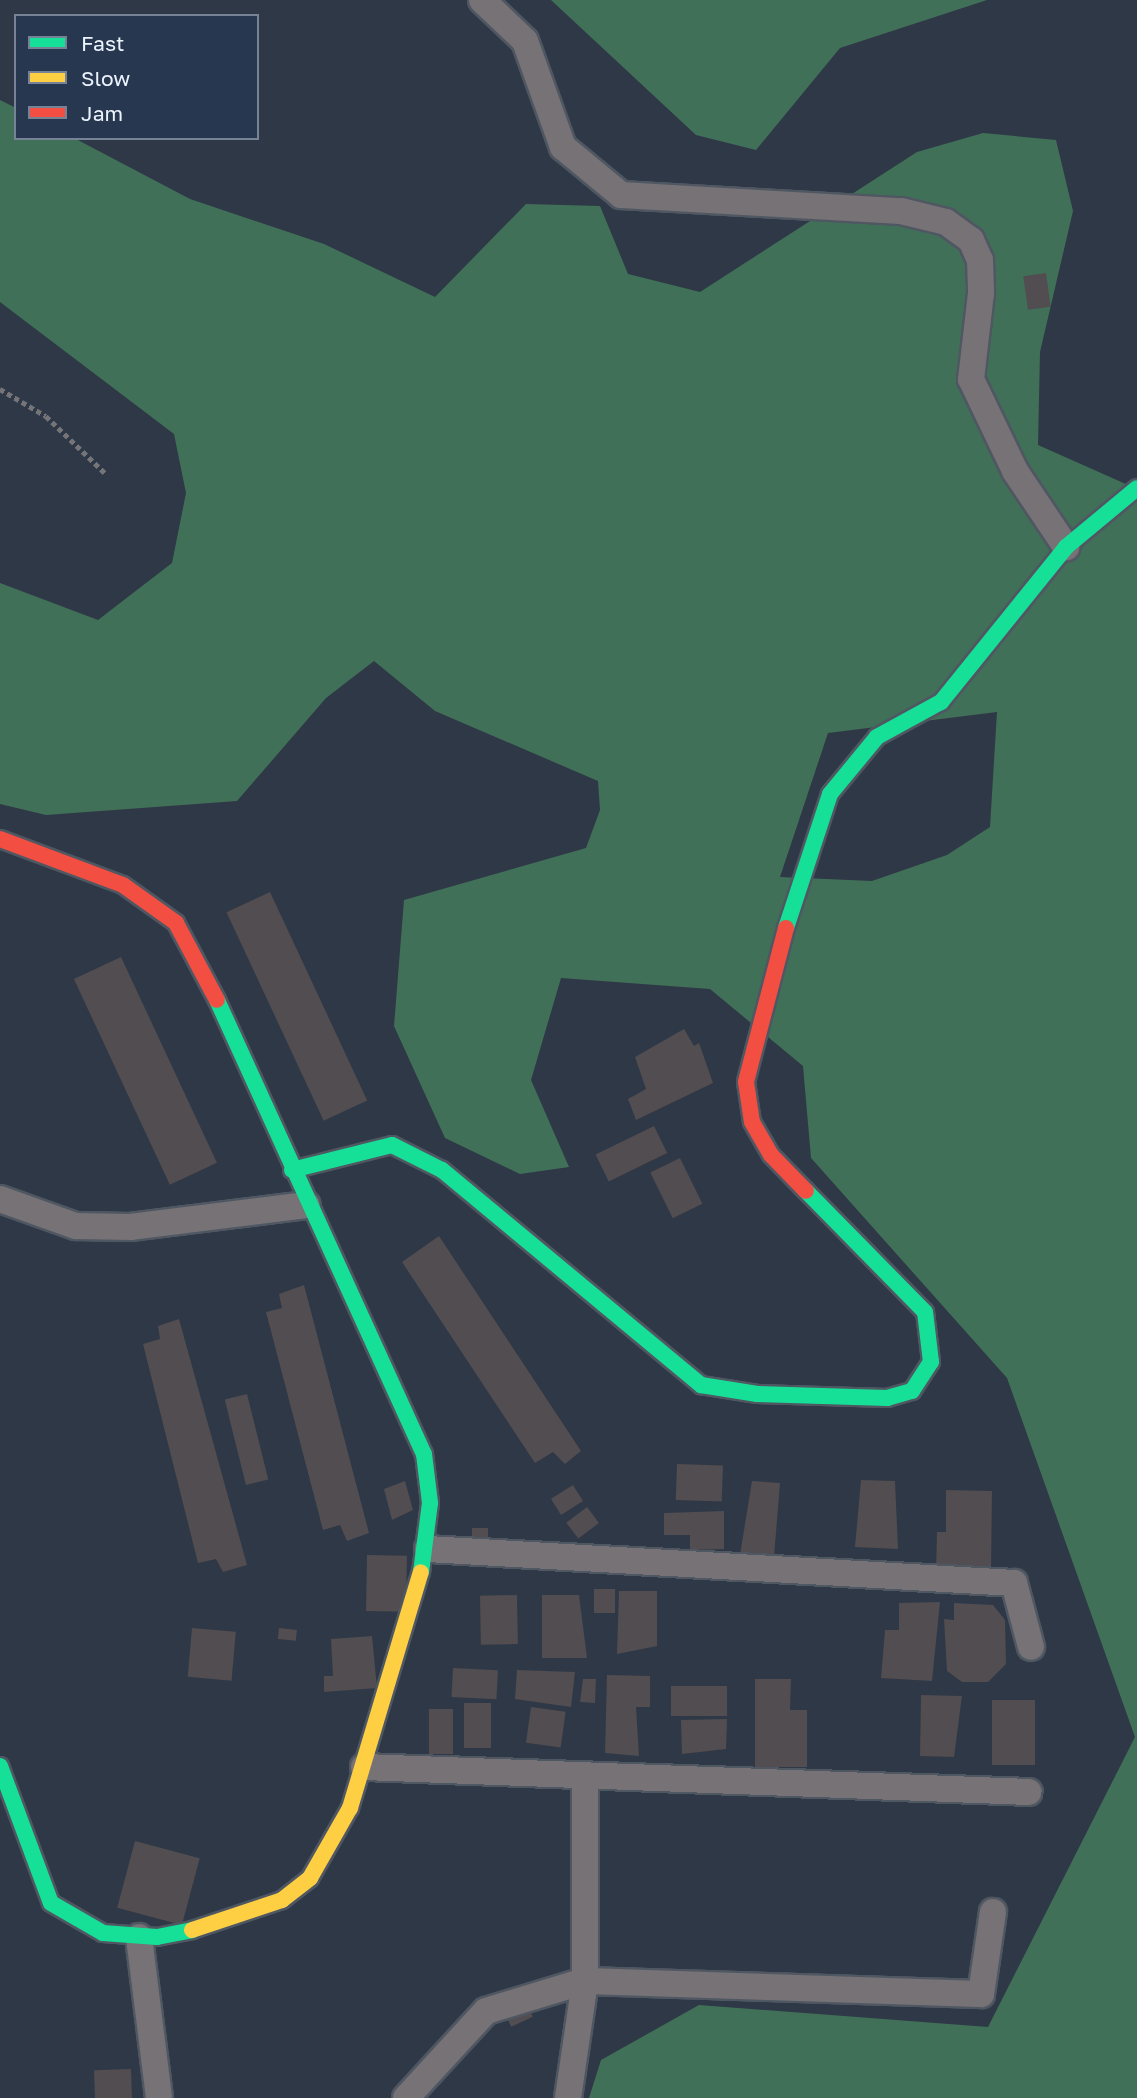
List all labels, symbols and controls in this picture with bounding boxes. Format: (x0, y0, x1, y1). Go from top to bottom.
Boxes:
legend (14, 14, 259, 140)
text: Fast (81, 30, 124, 56)
text: Slow (81, 65, 130, 91)
text: Jam (81, 100, 123, 126)

